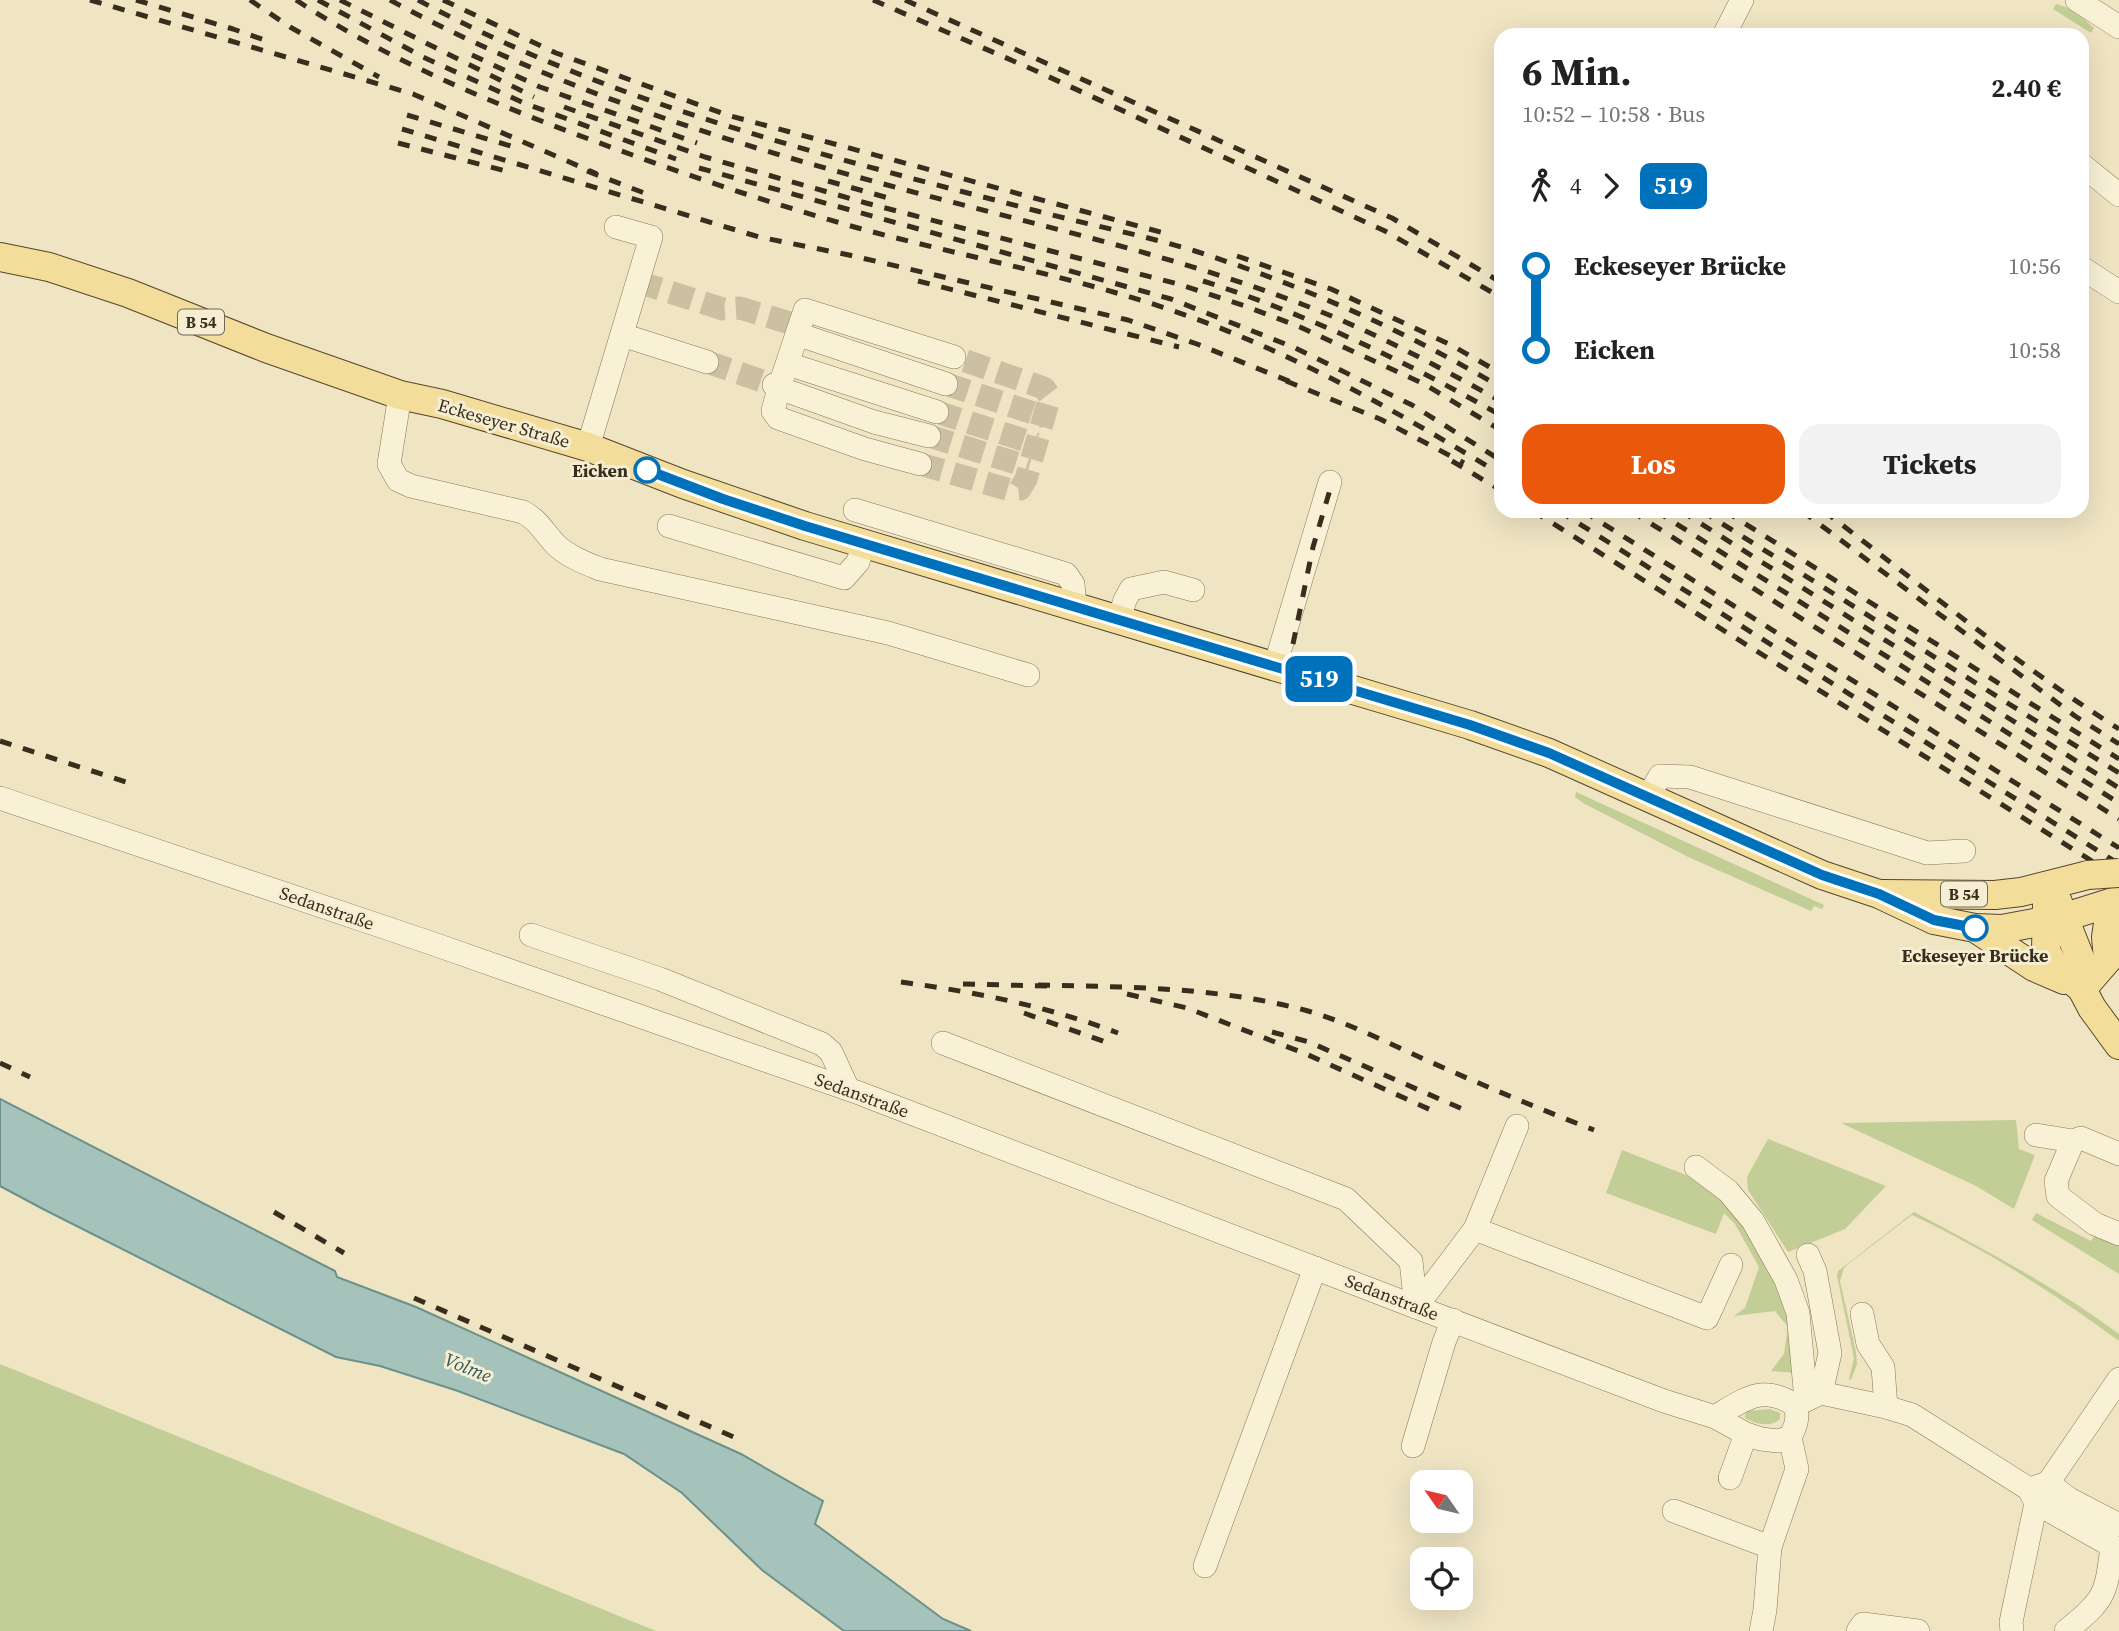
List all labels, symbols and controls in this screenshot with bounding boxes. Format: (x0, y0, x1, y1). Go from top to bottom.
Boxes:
text: 6 Min. (1522, 46, 1632, 98)
text: 2.40 € (1991, 70, 2061, 106)
text: 10:52 – 10:58 · Bus (1522, 98, 1705, 130)
icon: walk (1522, 167, 1560, 205)
icon: forward (1592, 167, 1630, 205)
text: 519 (1654, 169, 1693, 202)
text: 4 (1570, 170, 1582, 202)
text: Eckeseyer Brücke (1574, 248, 1786, 284)
text: 10:56 (2008, 250, 2061, 282)
road number: B 54 (178, 310, 224, 334)
text: Eicken (1574, 332, 1655, 368)
text: 10:58 (2008, 334, 2061, 366)
street label: Eckeseyer Straße (435, 392, 573, 454)
button: Los (1522, 424, 1785, 504)
button: Tickets (1799, 424, 2061, 504)
marker: Eicken (634, 457, 660, 483)
place label: Eicken (572, 458, 628, 483)
line badge: 519 (1279, 656, 1359, 702)
text: 519 (1299, 662, 1339, 695)
street label: Sedanstraße (276, 880, 378, 936)
road number: B 54 (1941, 881, 1987, 906)
marker: Eckeseyer Brücke (1962, 915, 1988, 941)
place label: Eckeseyer Brücke (1902, 943, 2048, 968)
street label: Sedanstraße (811, 1066, 913, 1124)
street label: Sedanstraße (1342, 1268, 1442, 1326)
water label: Volme (441, 1346, 496, 1388)
north arrow (1410, 1470, 1474, 1533)
map controls (1410, 1470, 1473, 1610)
button: locate (1410, 1547, 1473, 1610)

